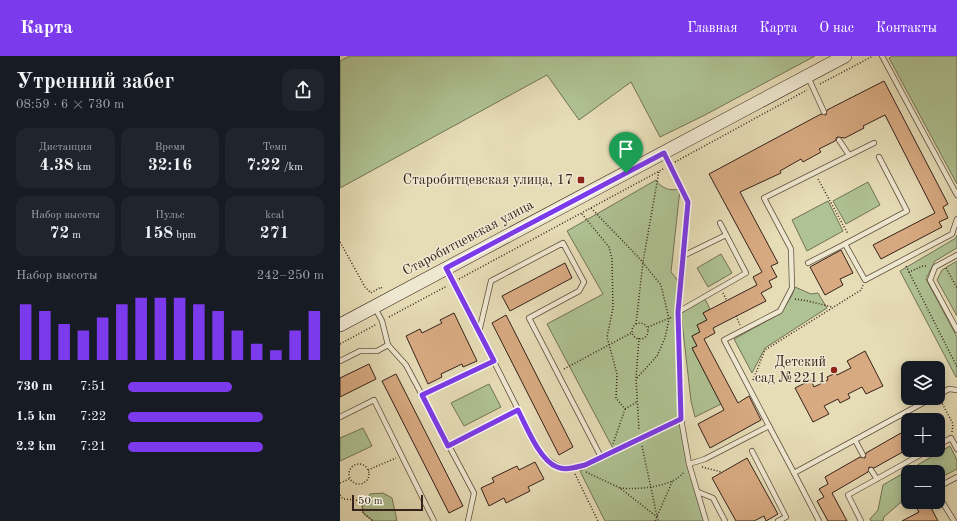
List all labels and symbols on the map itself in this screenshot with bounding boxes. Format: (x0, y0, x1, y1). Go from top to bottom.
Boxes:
pin (609, 132, 643, 173)
place label: Старобитцевская улица, 17 (403, 173, 573, 187)
marker: Старобитцевская улица, 17 (576, 175, 586, 185)
street label: Старобитцевская улица (400, 197, 536, 278)
place label: Детский сад №2211 (755, 355, 826, 385)
marker: Детский сад №2211 (829, 365, 839, 375)
scale bar (352, 493, 423, 512)

